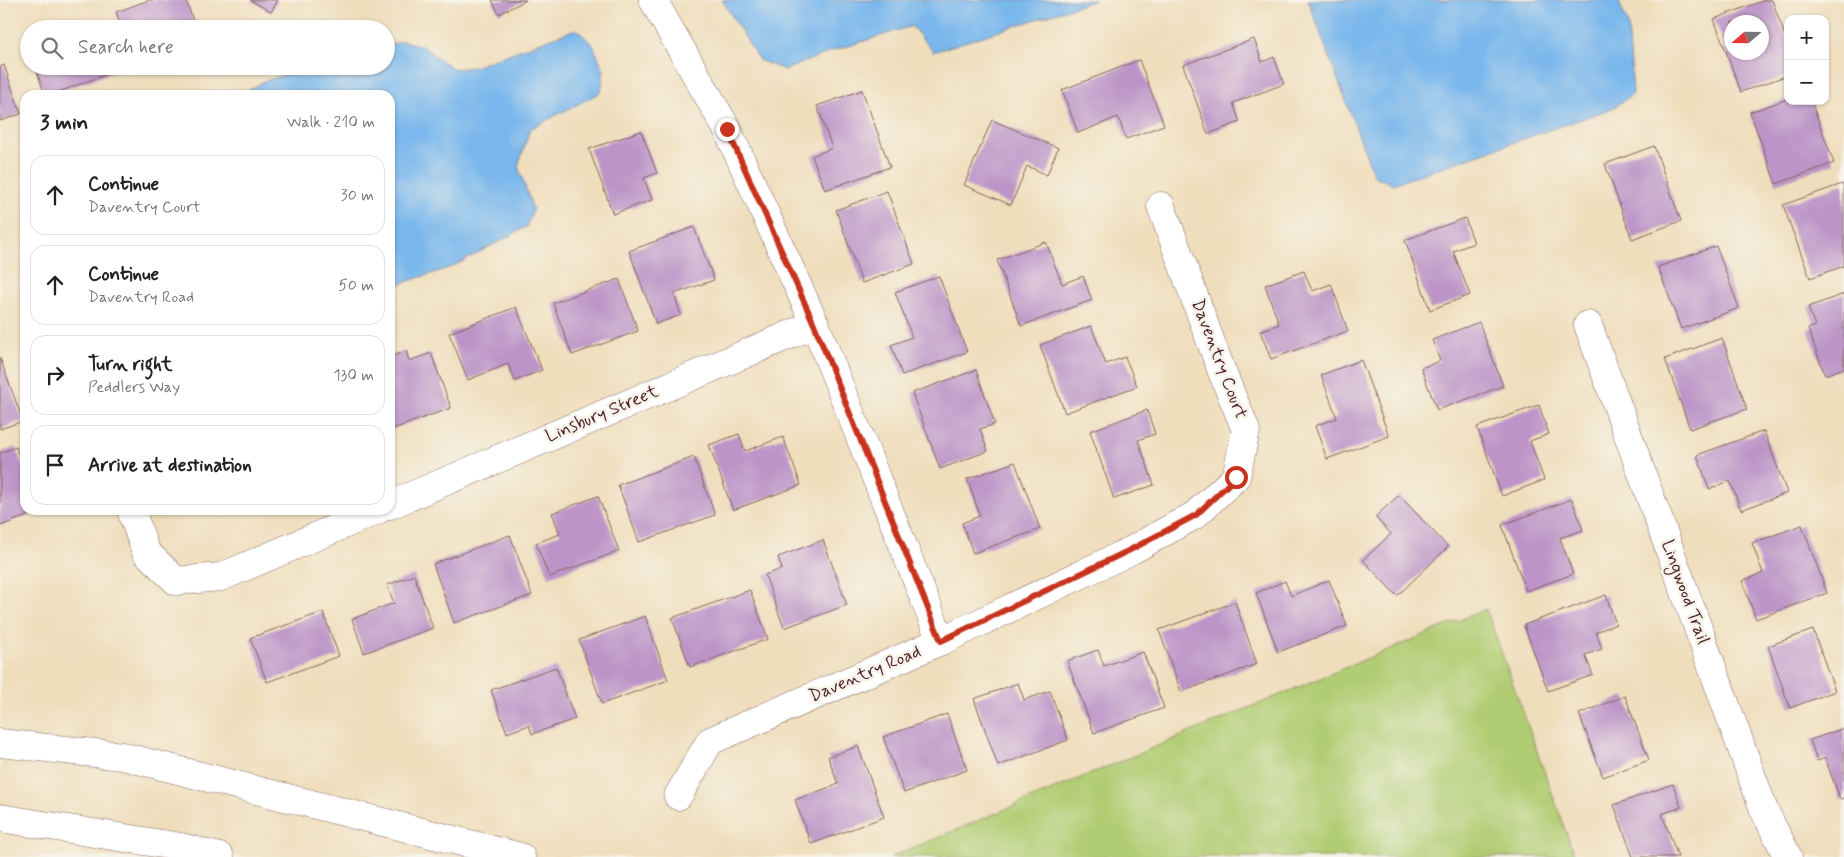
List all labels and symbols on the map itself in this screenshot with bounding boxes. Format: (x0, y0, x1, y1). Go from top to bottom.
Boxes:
north arrow (1724, 15, 1769, 60)
route end (716, 118, 739, 141)
street label: Daventry Court (1185, 296, 1253, 422)
street label: Linsbury Street (542, 379, 662, 449)
route start (1225, 466, 1248, 489)
street label: Lingwood Trail (1654, 537, 1715, 648)
street label: Daventry Road (805, 640, 925, 708)

